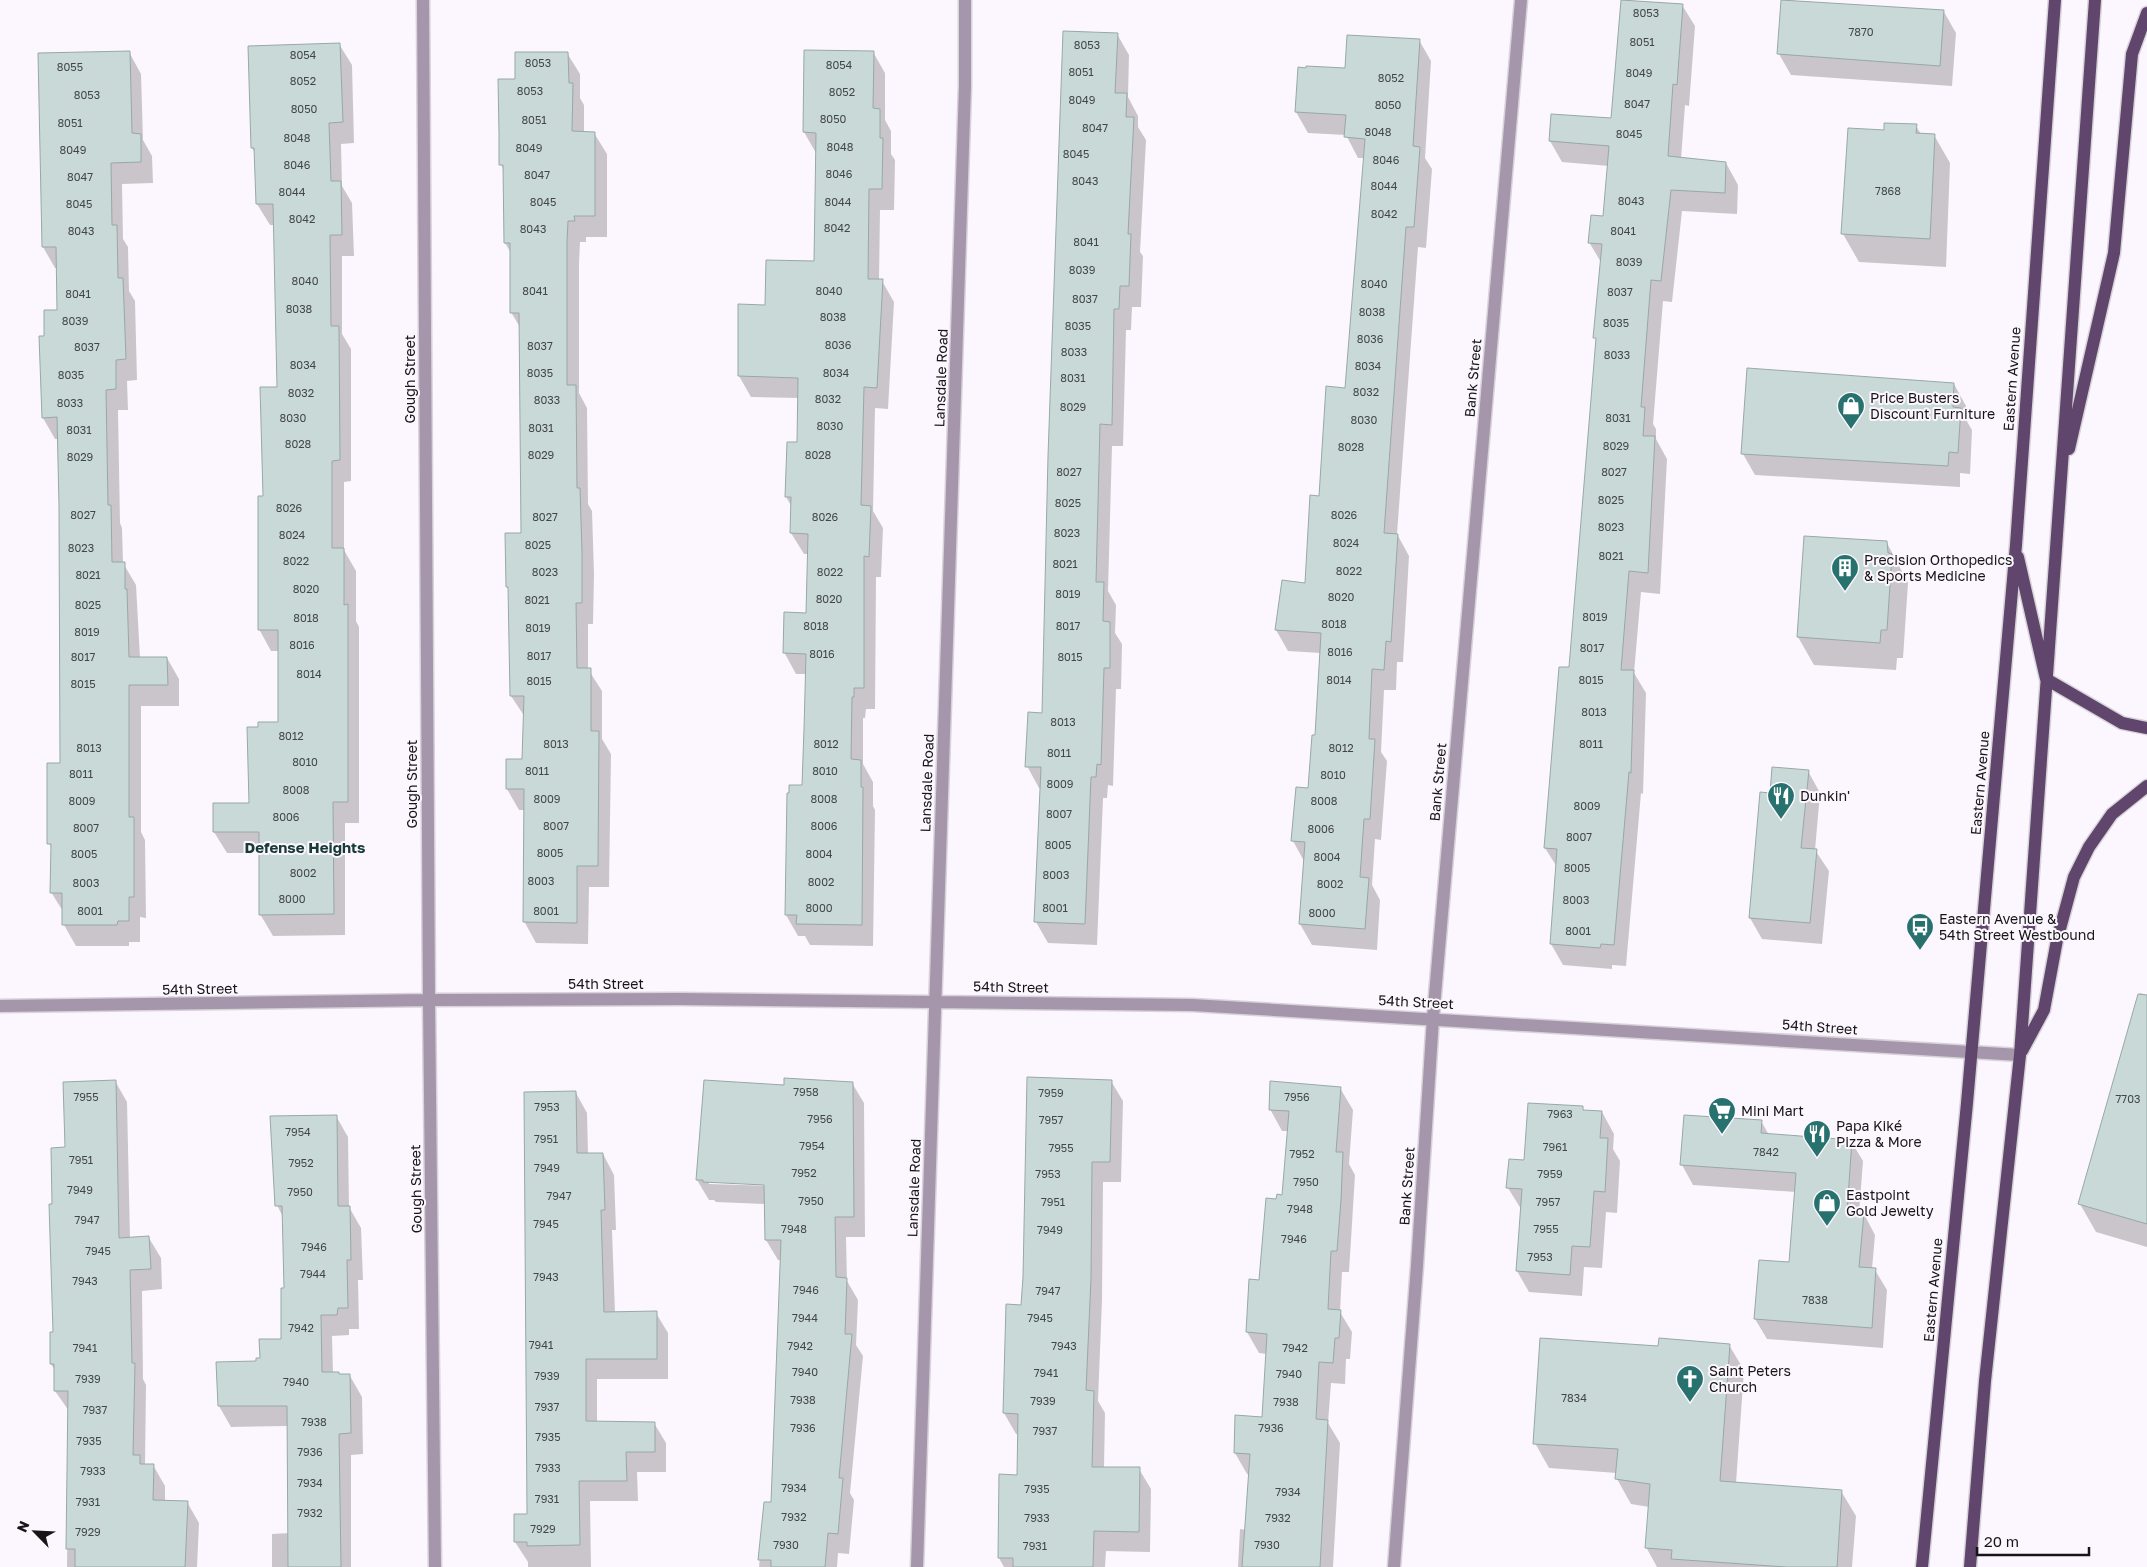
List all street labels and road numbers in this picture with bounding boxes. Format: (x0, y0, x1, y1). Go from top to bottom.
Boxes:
street label: Eastern Avenue (1999, 326, 2024, 432)
street label: Lansdale Road (930, 328, 951, 428)
street label: Gough Street (401, 335, 418, 423)
street label: Bank Street (1461, 338, 1484, 418)
street label: Eastern Avenue (1966, 730, 1993, 836)
street label: Lansdale Road (916, 733, 937, 833)
street label: Gough Street (403, 740, 420, 828)
street label: Bank Street (1426, 742, 1449, 822)
street label: 54th Street (568, 975, 644, 992)
street label: 54th Street (973, 977, 1049, 996)
street label: 54th Street (162, 979, 238, 998)
street label: 54th Street (1378, 991, 1454, 1012)
street label: 54th Street (1782, 1015, 1858, 1038)
street label: Lansdale Road (903, 1138, 924, 1238)
street label: Gough Street (406, 1144, 425, 1234)
street label: Bank Street (1395, 1146, 1418, 1226)
street label: Eastern Avenue (1919, 1237, 1946, 1343)

